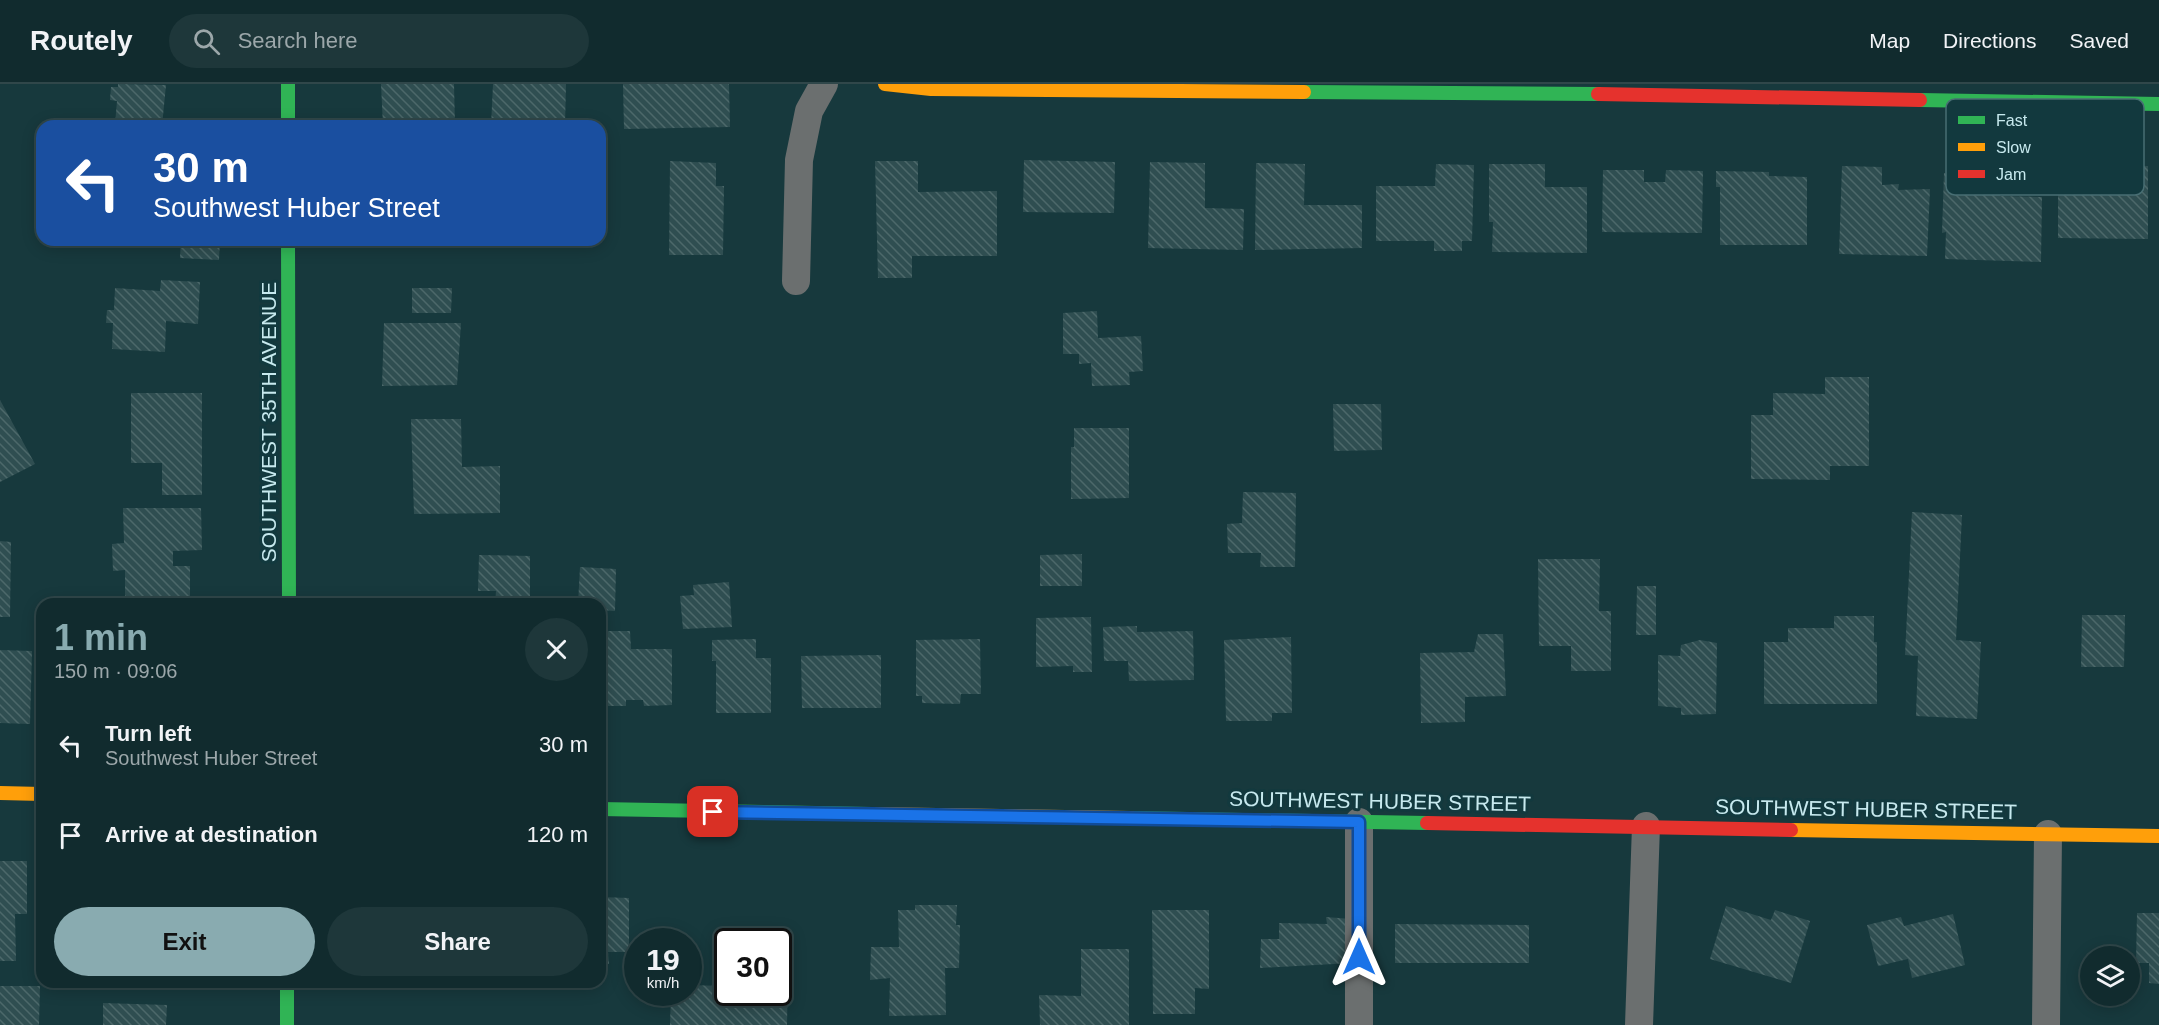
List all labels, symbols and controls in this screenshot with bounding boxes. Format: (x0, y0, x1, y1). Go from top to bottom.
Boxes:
search box (169, 14, 589, 68)
text: Routely (30, 25, 133, 56)
icon: search (190, 25, 223, 58)
text: Search here (238, 28, 358, 53)
text: Map (1869, 29, 1910, 52)
text: Directions (1943, 29, 2036, 52)
text: Saved (2069, 29, 2129, 52)
legend (1946, 99, 2144, 195)
text: Fast (1996, 112, 2028, 129)
text: Slow (1996, 139, 2031, 156)
icon: left (54, 144, 132, 222)
text: 30 m (153, 144, 249, 191)
text: Jam (1996, 166, 2026, 183)
text: Southwest Huber Street (153, 193, 440, 223)
street label: SOUTHWEST 35TH AVENUE (257, 282, 280, 562)
text: 1 min (54, 617, 148, 658)
button: close (525, 618, 588, 681)
text: 150 m · 09:06 (54, 660, 177, 682)
text: Turn left (105, 721, 191, 746)
icon: left (54, 729, 87, 762)
text: 30 m (539, 732, 588, 757)
text: Southwest Huber Street (105, 747, 317, 769)
pin (687, 786, 738, 837)
street label: SOUTHWEST HUBER STREET (1229, 787, 1531, 815)
icon: arrive (696, 795, 729, 828)
street label: SOUTHWEST HUBER STREET (1715, 795, 2017, 823)
icon: arrive (54, 819, 87, 852)
text: Arrive at destination (105, 822, 318, 847)
text: 120 m (527, 822, 588, 847)
button: Exit (54, 907, 315, 976)
button: Share (327, 907, 588, 976)
position arrow (1327, 925, 1391, 989)
speed limit sign: 30 (714, 928, 792, 1006)
text: 19 (646, 943, 680, 976)
map controls (2080, 946, 2140, 1006)
button: layers (2080, 946, 2140, 1006)
text: km/h (647, 974, 679, 991)

